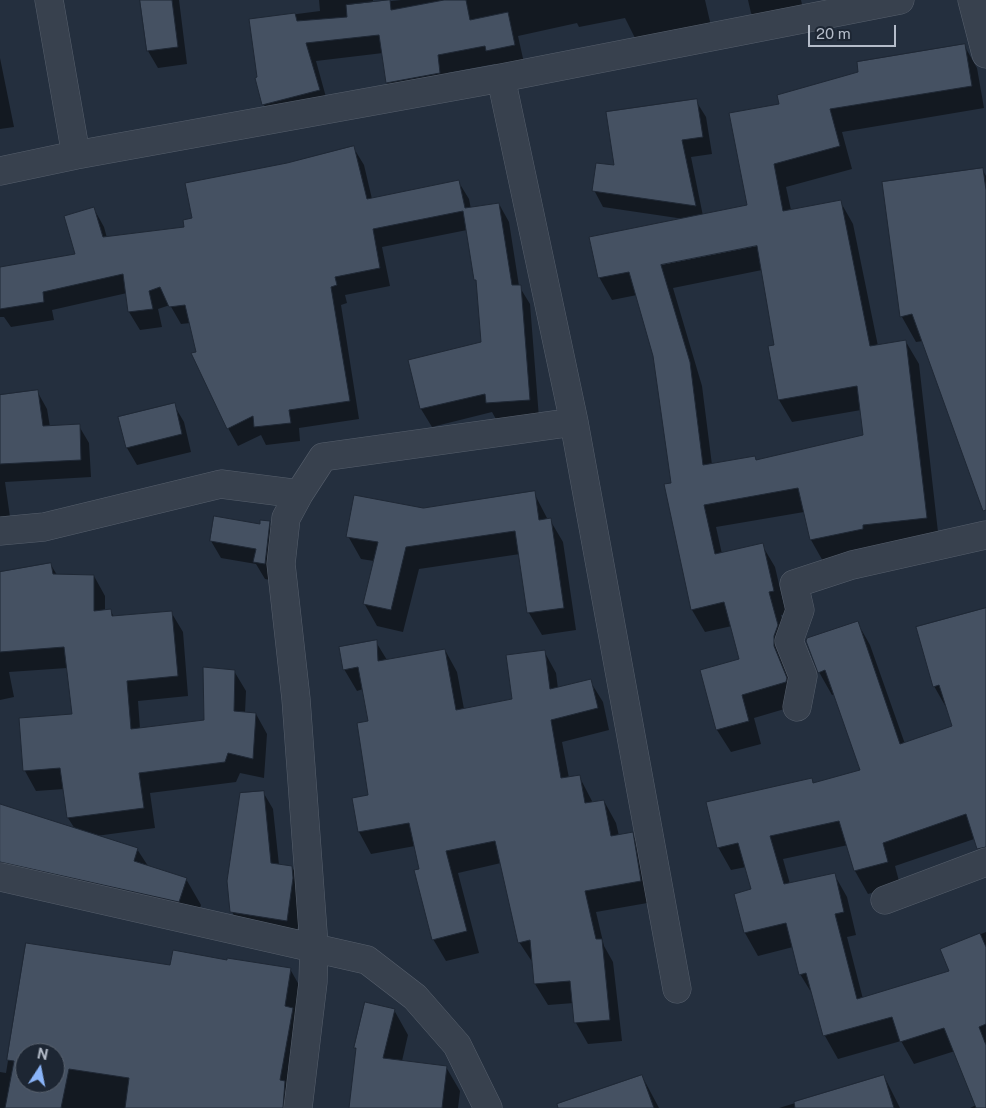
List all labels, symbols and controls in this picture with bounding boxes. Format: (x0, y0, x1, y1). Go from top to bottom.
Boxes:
scale bar (811, 15, 898, 47)
text: 20 m (816, 25, 851, 42)
north arrow (15, 1043, 65, 1093)
text: N (36, 1045, 50, 1063)

